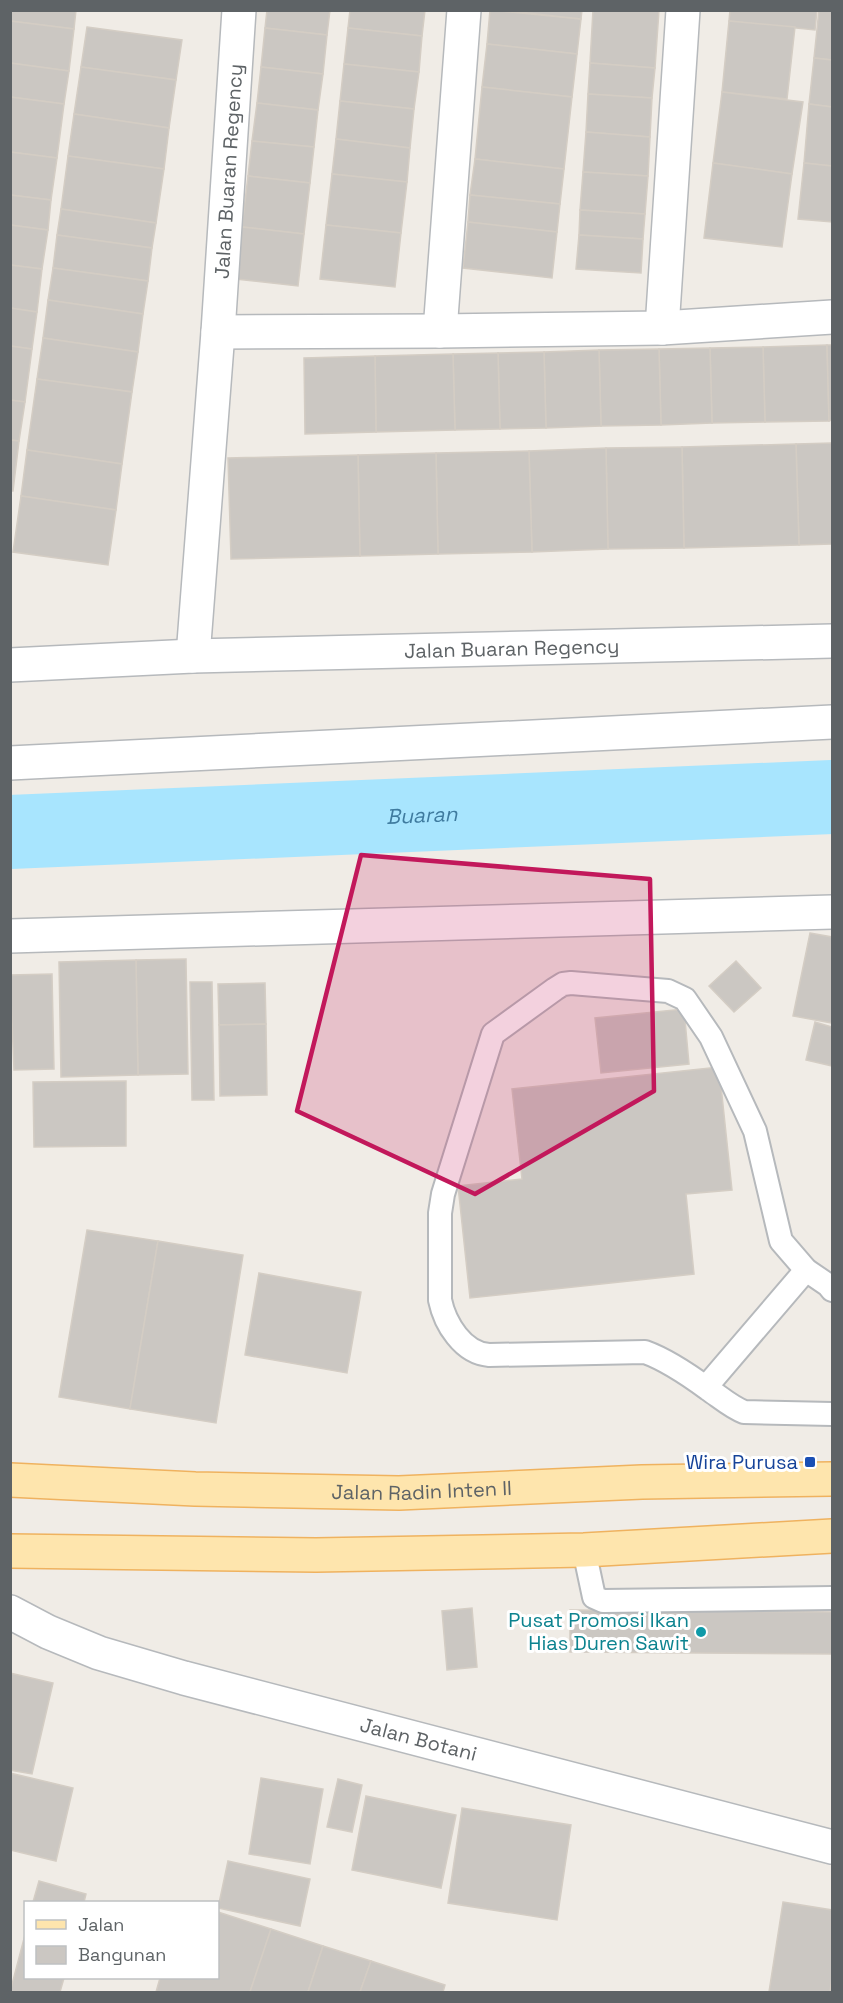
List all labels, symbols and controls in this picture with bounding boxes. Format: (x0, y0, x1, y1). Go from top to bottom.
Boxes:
street label: Jalan Buaran Regency (208, 63, 248, 280)
street label: Jalan Buaran Regency (404, 633, 620, 664)
water label: Buaran (385, 799, 459, 829)
place label: Wira Purusa (686, 1449, 798, 1475)
marker: Wira Purusa (803, 1455, 817, 1469)
street label: Jalan Radin Inten II (331, 1475, 512, 1506)
place label: Pusat Promosi Ikan Hias Duren Sawit (508, 1607, 689, 1656)
marker: Pusat Promosi Ikan Hias Duren Sawit (694, 1625, 708, 1639)
street label: Jalan Botani (357, 1711, 480, 1767)
legend (24, 1901, 219, 1979)
text: Jalan (78, 1913, 124, 1936)
text: Bangunan (78, 1943, 166, 1966)

